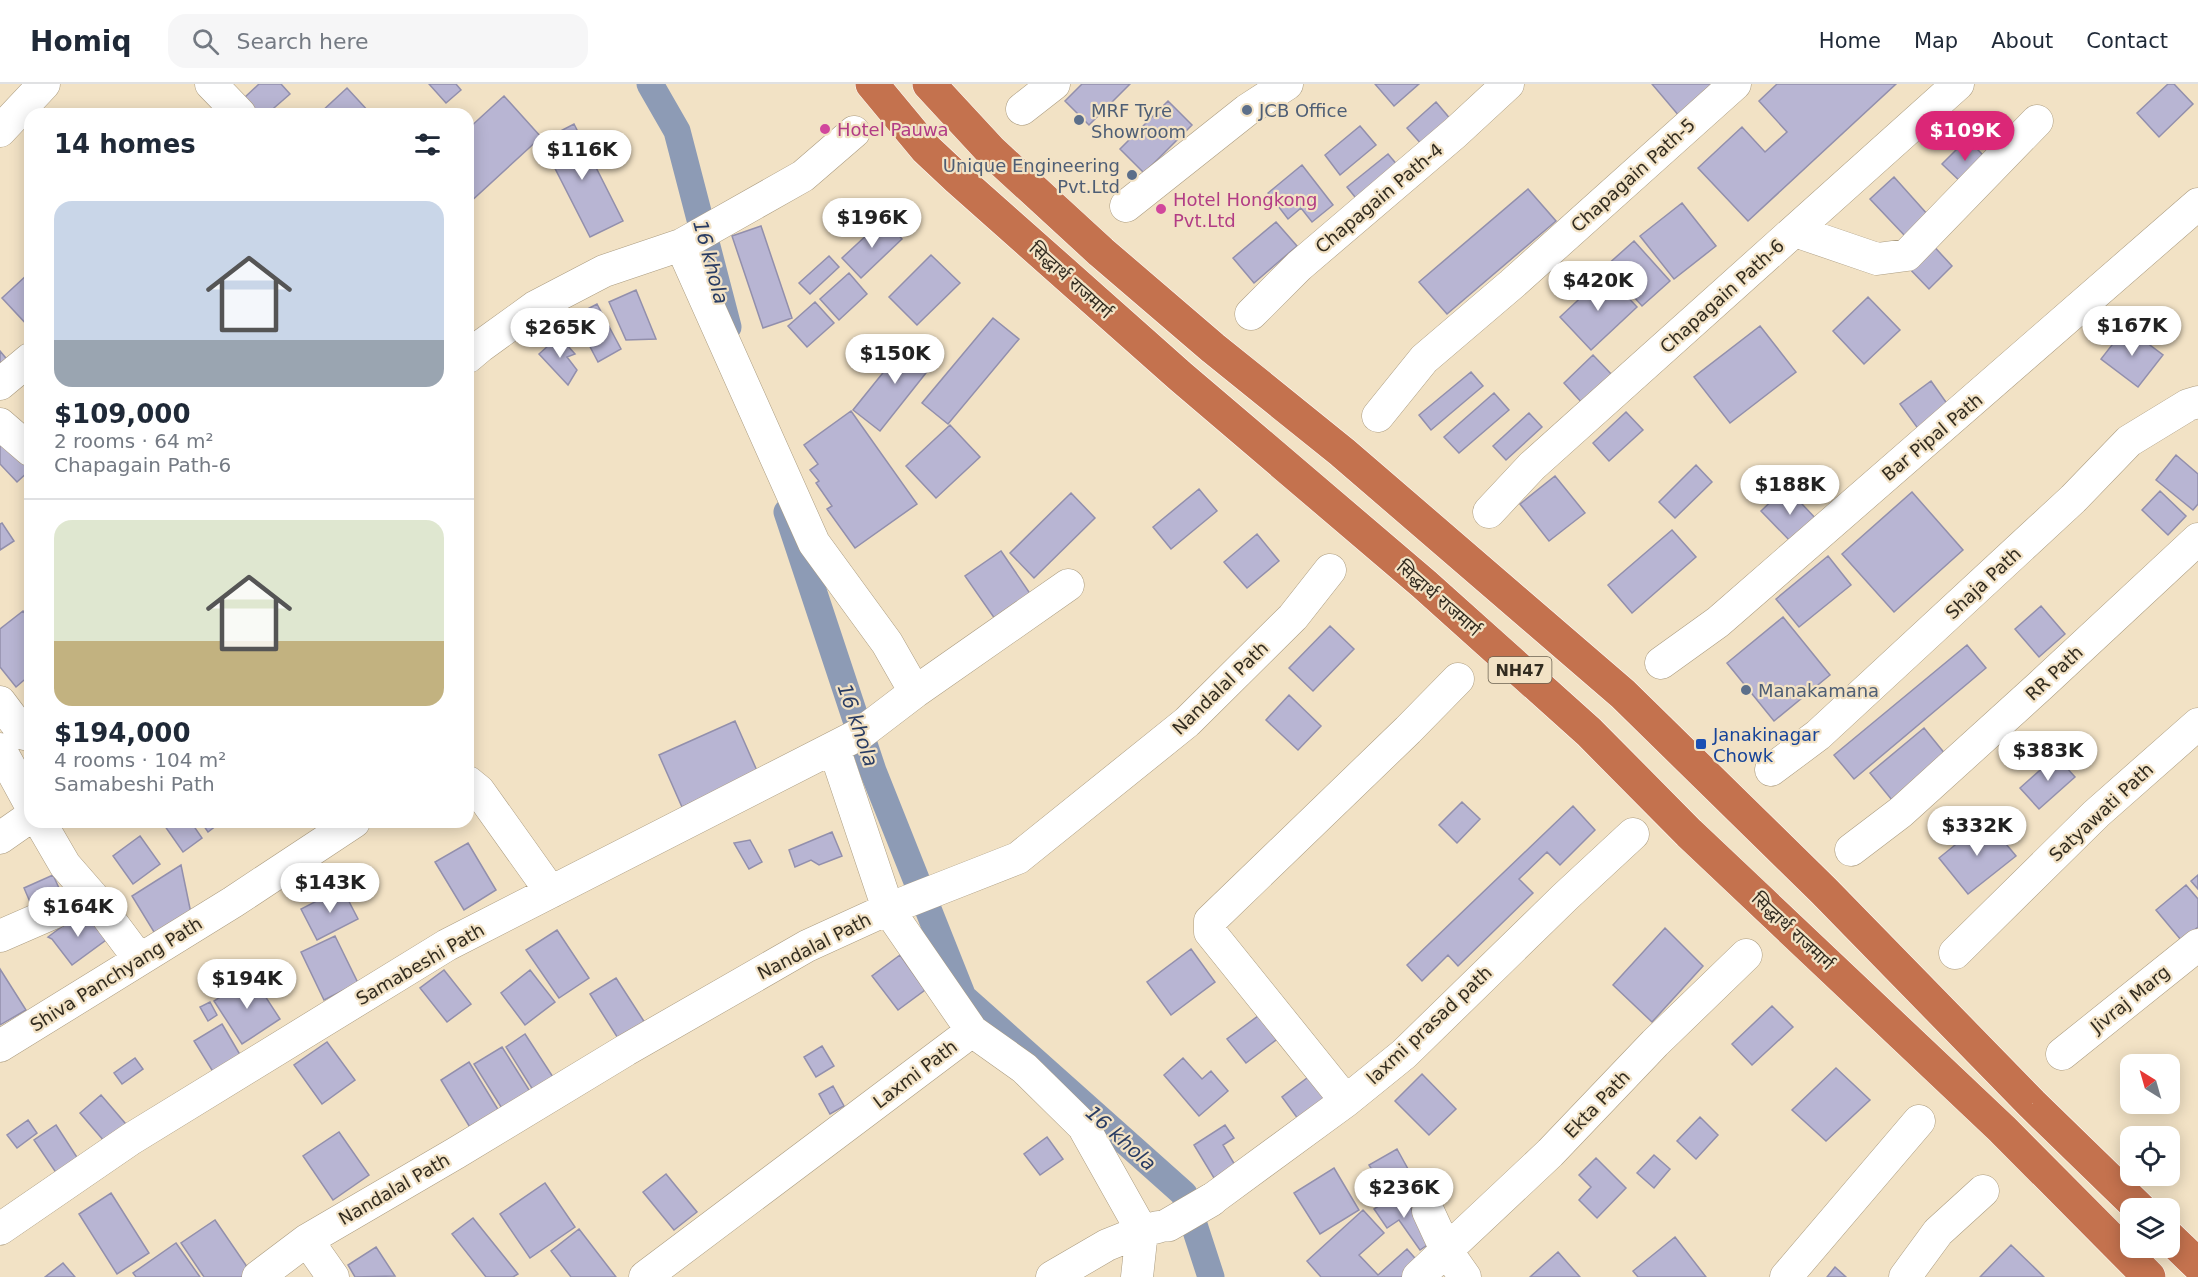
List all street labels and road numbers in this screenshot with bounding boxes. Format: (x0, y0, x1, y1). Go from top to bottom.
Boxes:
street label: Chapagain Path-5 (1567, 114, 1699, 236)
street label: Chapagain Path-4 (1311, 139, 1447, 257)
street label: Chapagain Path-6 (1656, 235, 1788, 357)
street label: सिद्धार्थ राजमार्ग (1025, 237, 1117, 323)
street label: Bar Pipal Path (1877, 389, 1987, 485)
street label: Shaja Path (1941, 543, 2025, 623)
street label: सिद्धार्थ राजमार्ग (1393, 556, 1486, 641)
street label: Nandalal Path (1168, 637, 1272, 739)
street label: RR Path (2021, 641, 2087, 705)
road number: NH47 (1488, 657, 1552, 683)
street label: Satyawati Path (2045, 759, 2157, 865)
street label: सिद्धार्थ राजमार्ग (1748, 888, 1839, 975)
street label: Nandalal Path (754, 908, 874, 984)
street label: Shiva Panchyang Path (26, 912, 206, 1036)
street label: Samabeshi Path (352, 919, 488, 1009)
street label: Jivraj Marg (2086, 961, 2174, 1038)
street label: laxmi prasad path (1362, 962, 1496, 1088)
street label: Laxmi Path (869, 1036, 961, 1112)
street label: Ekta Path (1560, 1066, 1634, 1142)
street label: Nandalal Path (335, 1149, 453, 1229)

